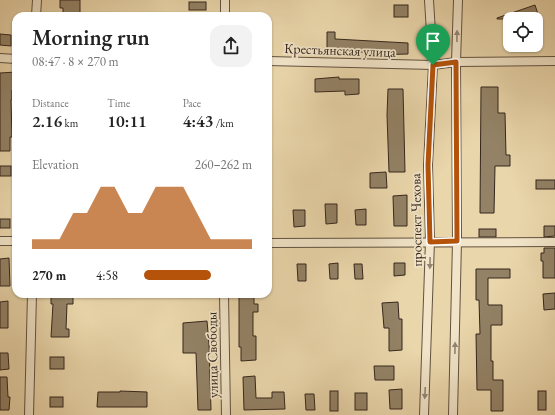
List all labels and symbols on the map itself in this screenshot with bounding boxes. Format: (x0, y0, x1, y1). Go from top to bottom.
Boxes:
pin (416, 24, 450, 65)
one-way arrow (454, 29, 460, 42)
street label: Крестьянская улица (284, 39, 397, 61)
street label: проспект Чехова (406, 173, 426, 267)
one-way arrow (427, 257, 433, 270)
street label: улица Свободы (202, 311, 222, 398)
one-way arrow (451, 342, 458, 354)
one-way arrow (422, 387, 429, 399)

